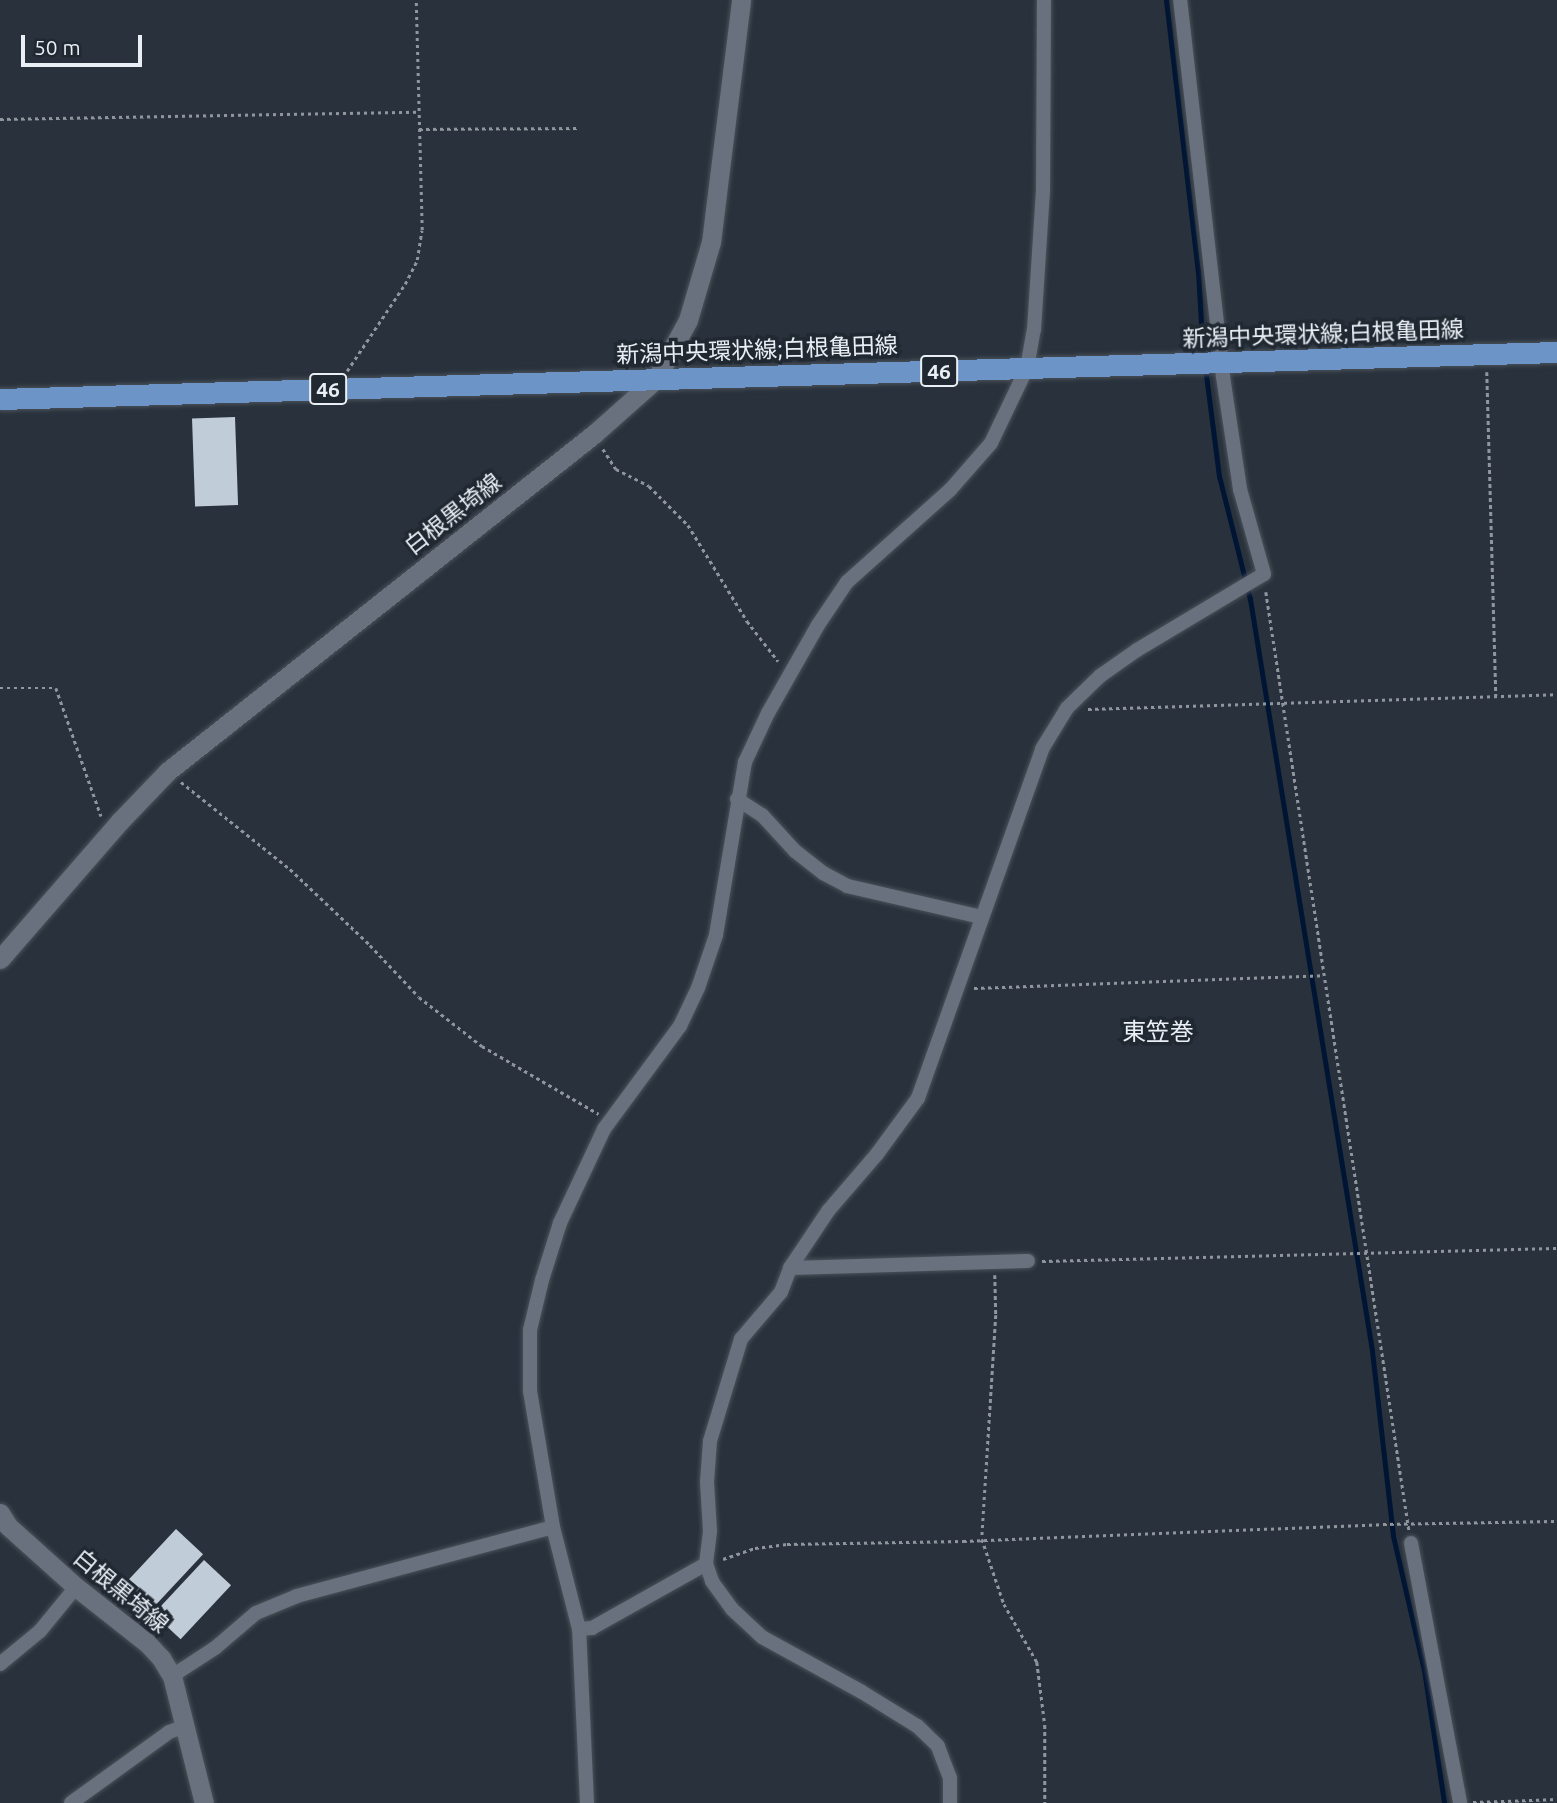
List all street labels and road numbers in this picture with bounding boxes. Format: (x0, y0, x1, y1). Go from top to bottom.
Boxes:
street label: 新潟中央環状線;白根亀田線 (1182, 315, 1464, 353)
street label: 新潟中央環状線;白根亀田線 (616, 331, 898, 369)
road number: 46 (920, 354, 958, 388)
road number: 46 (309, 372, 347, 406)
street label: 白根黒埼線 (399, 468, 507, 560)
street label: 白根黒埼線 (68, 1543, 174, 1639)

